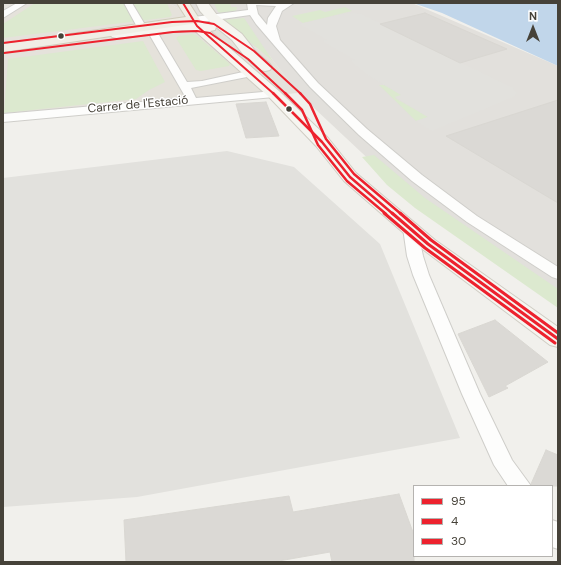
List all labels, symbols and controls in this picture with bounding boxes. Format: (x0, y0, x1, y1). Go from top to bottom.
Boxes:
north arrow (513, 8, 553, 48)
text: N (529, 9, 537, 23)
unlabelled marker (56, 31, 66, 41)
street label: Carrer de l'Estació (87, 93, 189, 117)
unlabelled marker (284, 104, 294, 114)
legend (413, 485, 553, 557)
text: 95 (451, 493, 466, 509)
text: 4 (451, 513, 458, 529)
text: 30 (451, 533, 466, 549)

